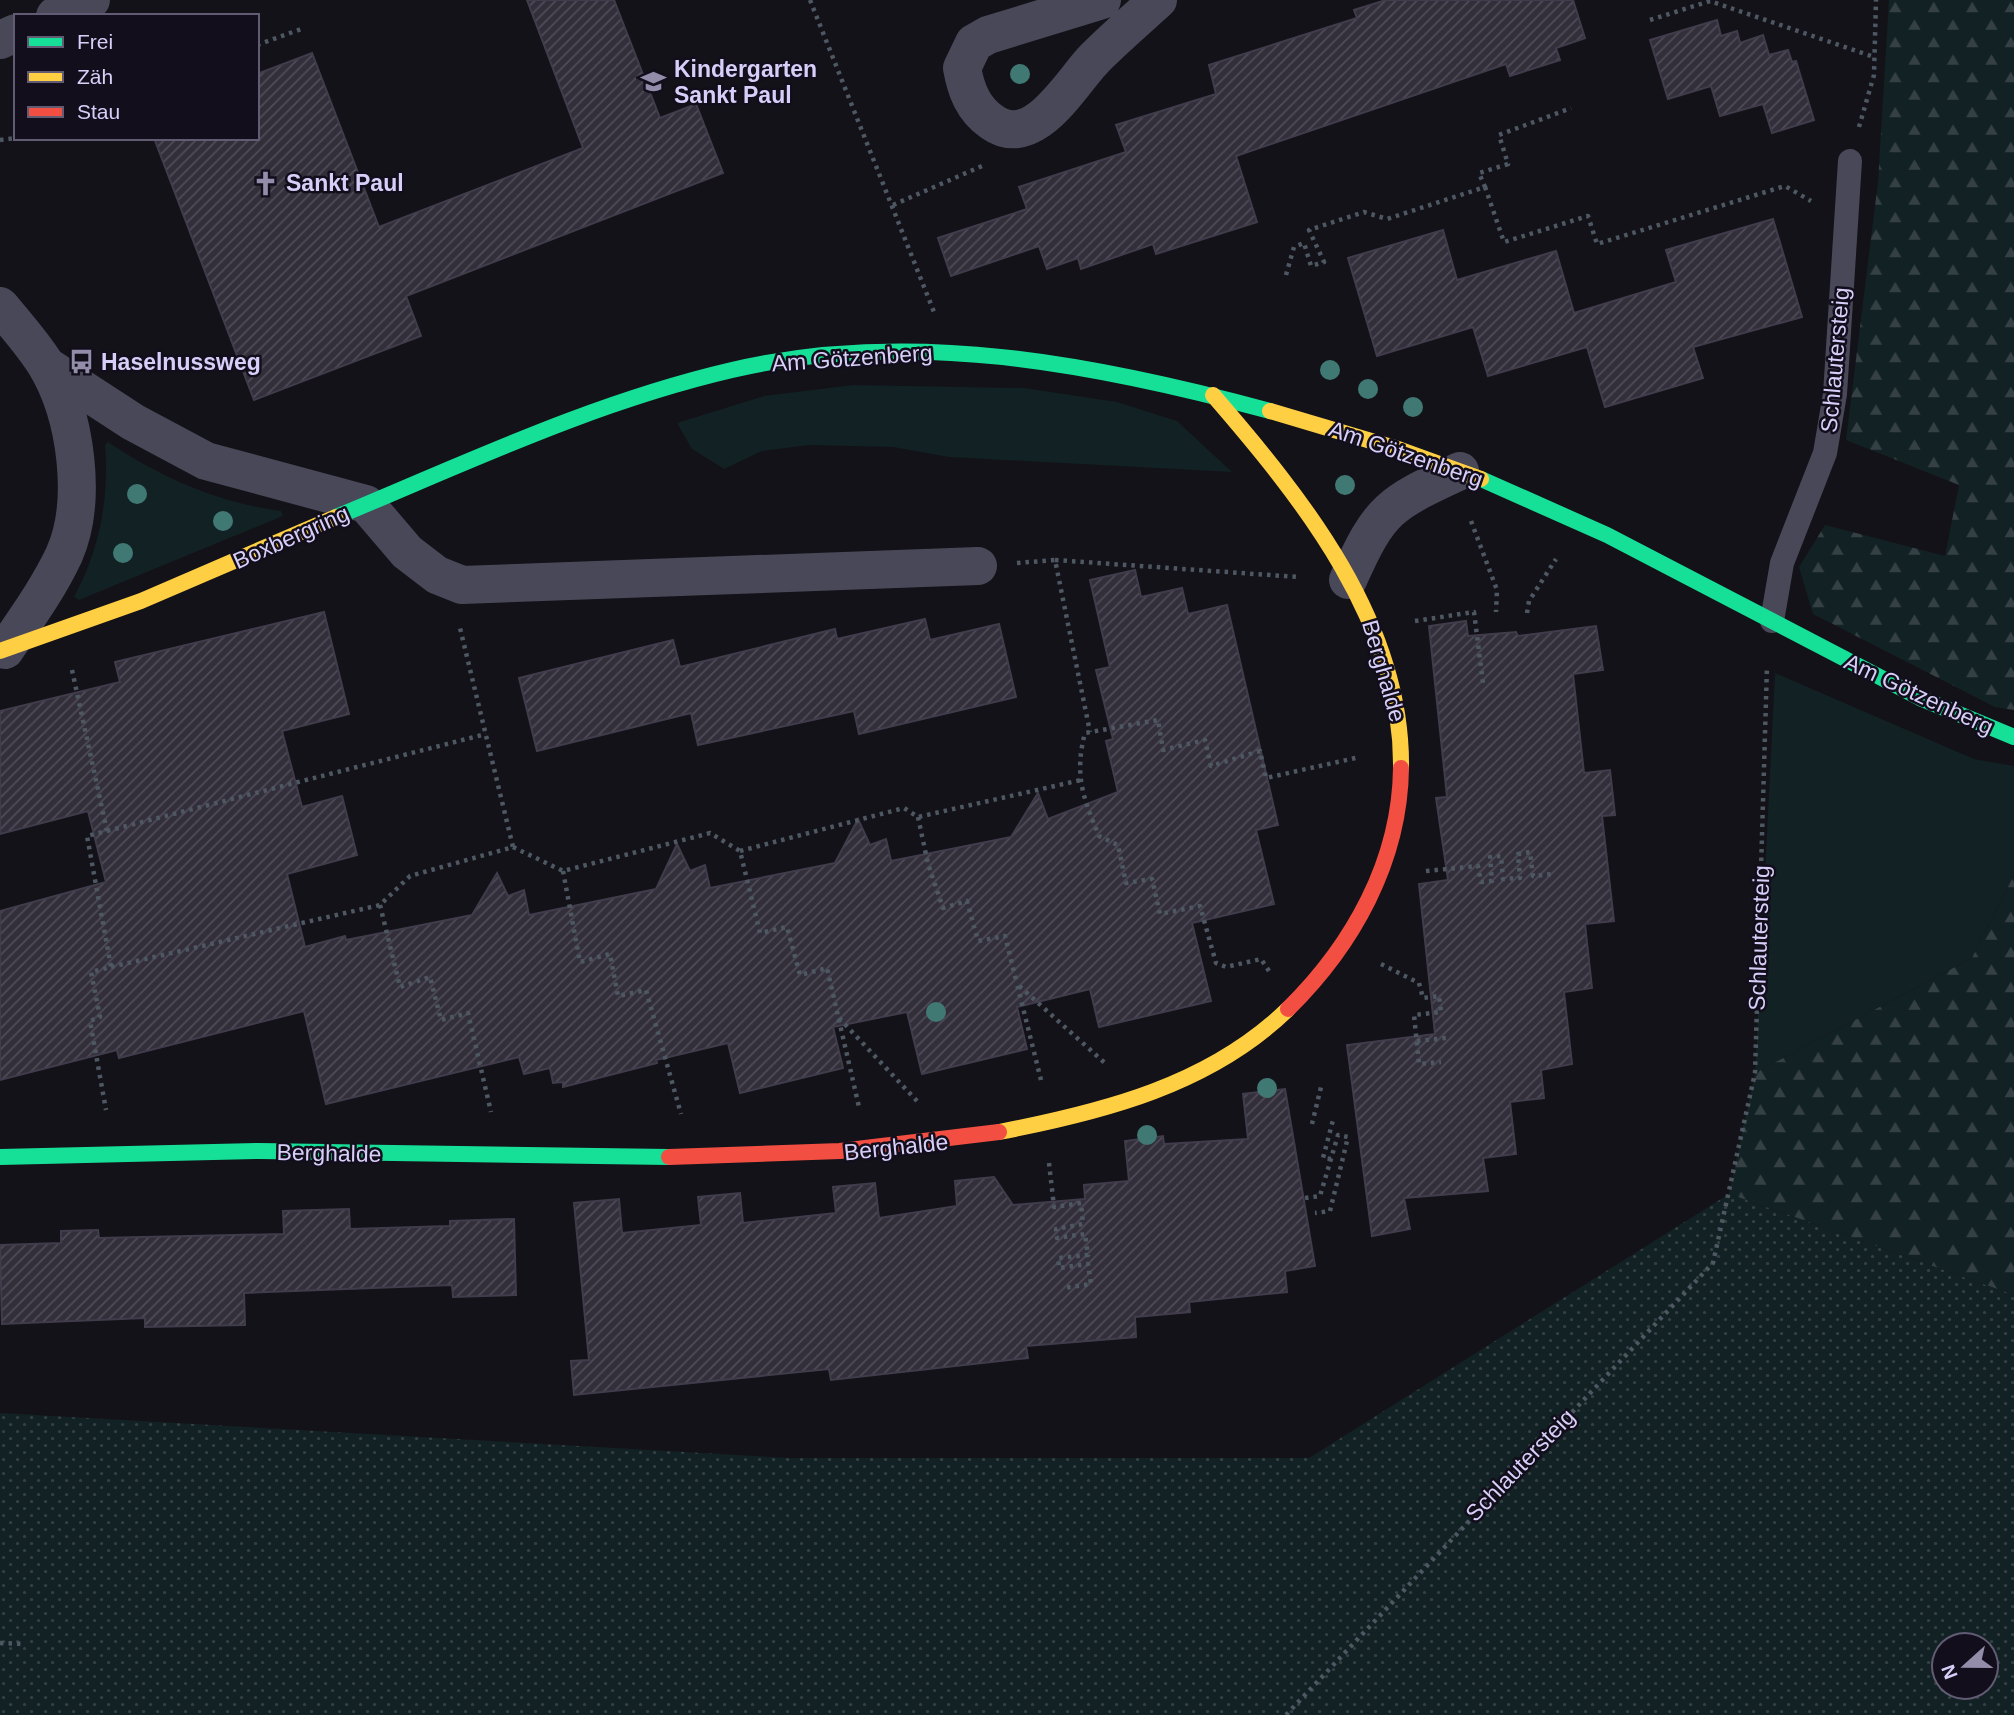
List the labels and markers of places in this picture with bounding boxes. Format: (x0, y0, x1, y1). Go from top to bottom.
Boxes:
place label: Kindergarten Sankt Paul (674, 56, 817, 108)
school or university icon: Kindergarten Sankt Paul (640, 68, 668, 96)
church icon: Sankt Paul (252, 169, 280, 197)
place label: Sankt Paul (286, 170, 404, 196)
bus stop icon: Haselnussweg (67, 348, 95, 376)
place label: Haselnussweg (101, 349, 261, 375)

